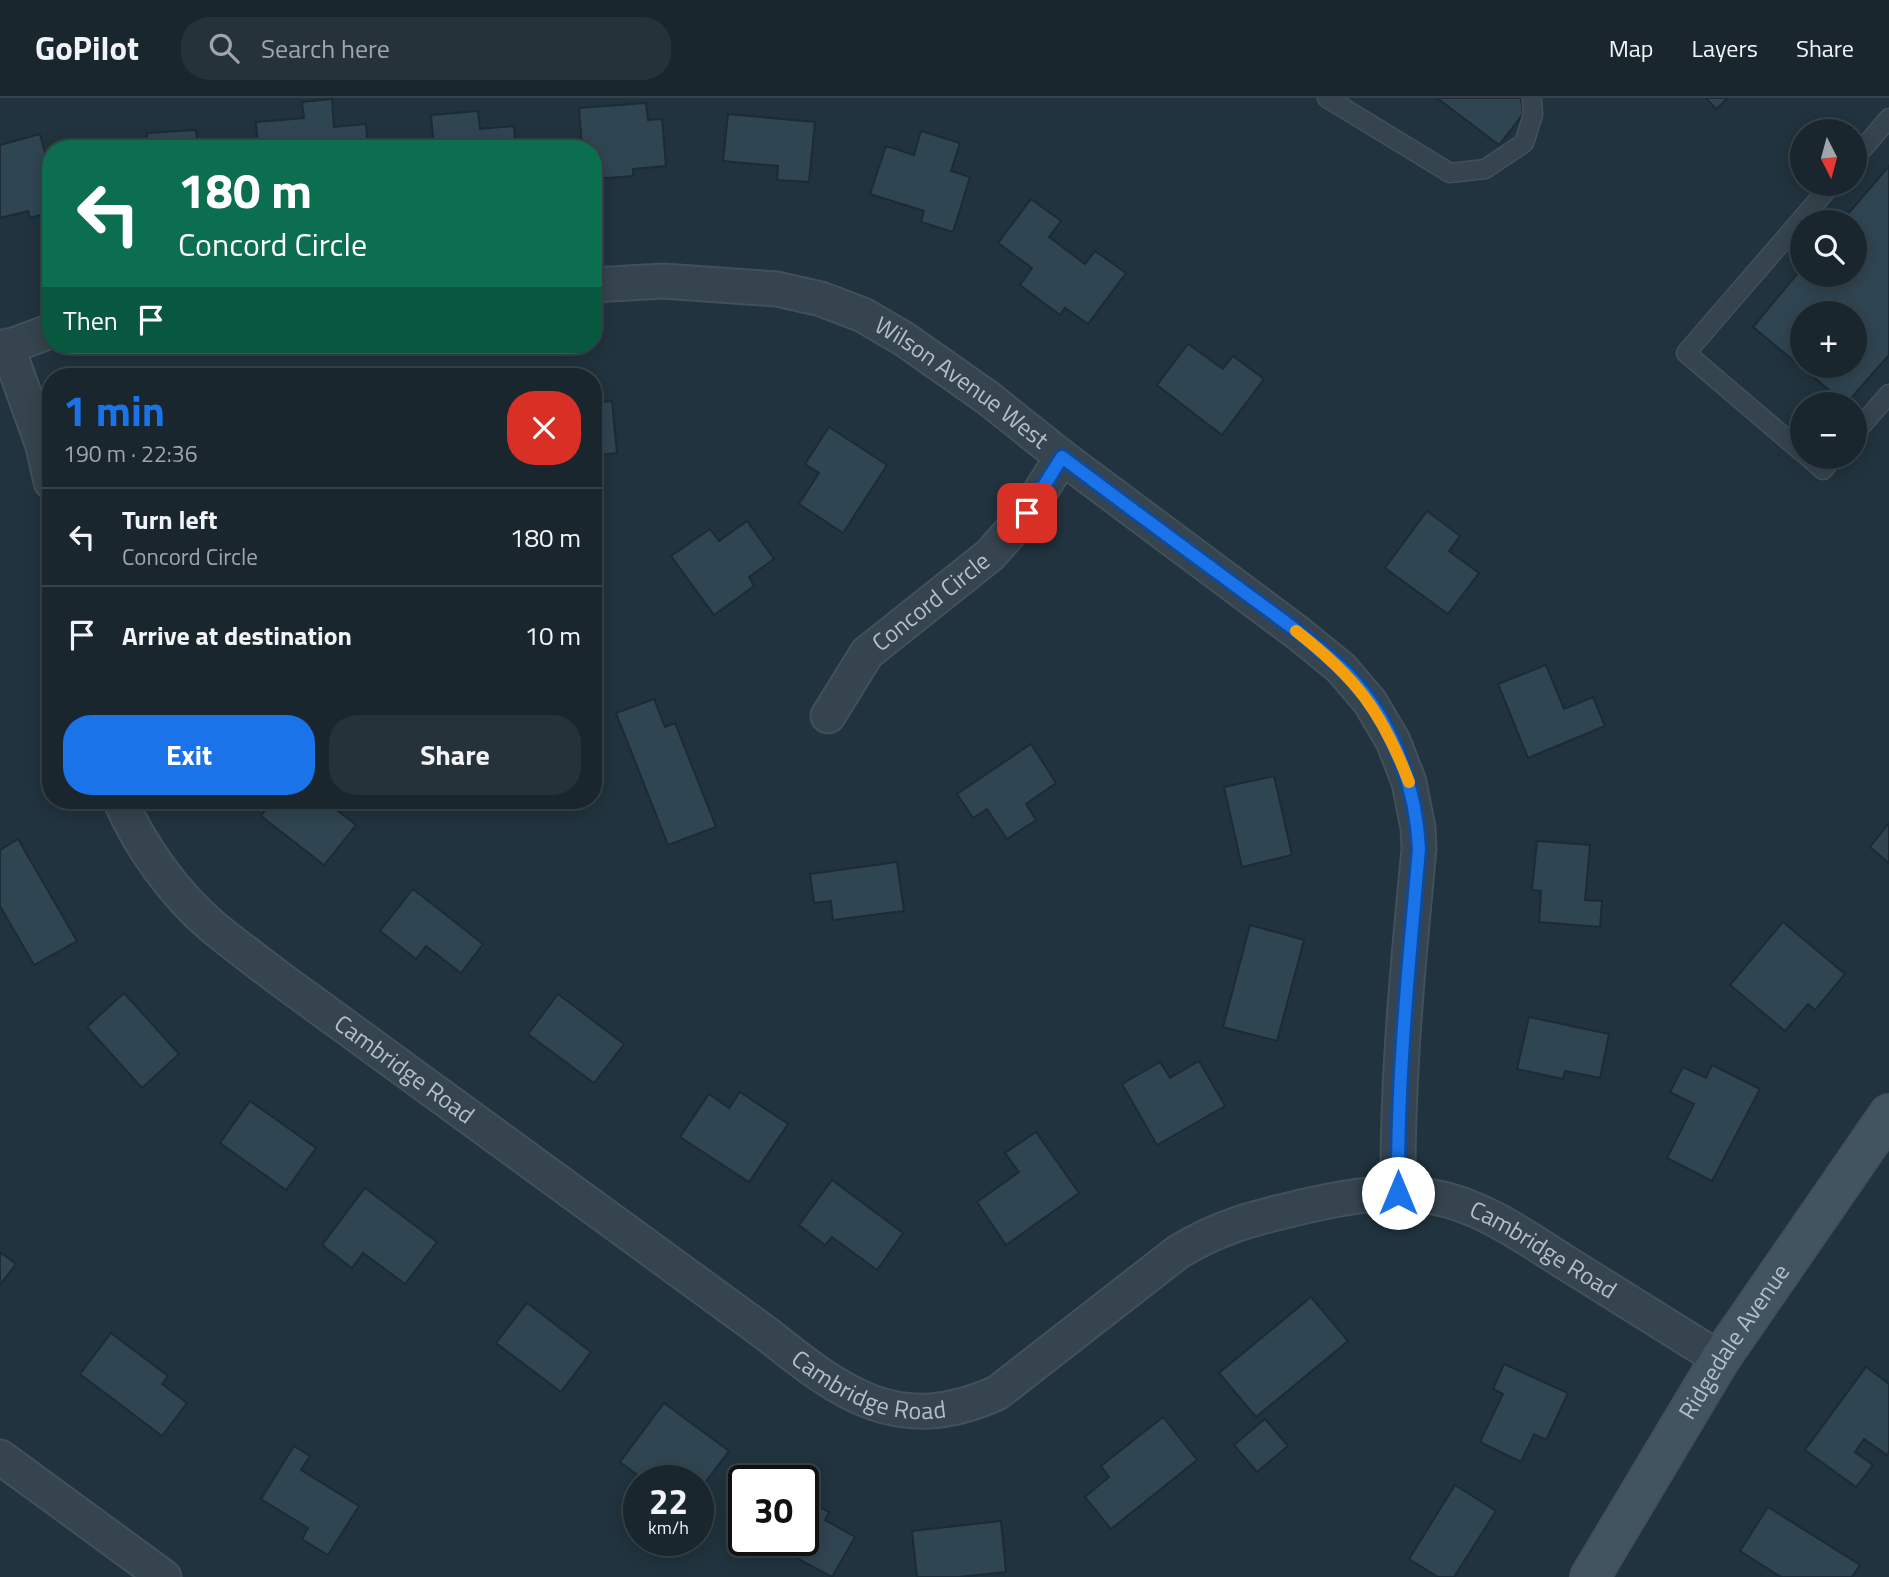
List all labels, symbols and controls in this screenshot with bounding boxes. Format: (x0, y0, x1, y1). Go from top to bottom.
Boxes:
search box (181, 17, 671, 80)
text: GoPilot (35, 23, 139, 73)
icon: search (205, 29, 243, 67)
text: Search here (261, 29, 390, 68)
text: Map (1609, 30, 1654, 66)
text: Layers (1692, 30, 1758, 66)
text: Share (1796, 30, 1854, 66)
north arrow (1790, 119, 1867, 196)
map controls (1790, 119, 1867, 469)
text: 180 m (178, 152, 312, 227)
icon: left (63, 168, 154, 259)
button: search (1790, 210, 1867, 287)
text: Concord Circle (178, 220, 367, 268)
text: Then (63, 301, 118, 340)
icon: arrive (132, 301, 170, 339)
button: + (1790, 301, 1867, 378)
street label: Wilson Avenue West (868, 307, 1057, 457)
text: 1 min (63, 378, 165, 442)
button: close (507, 391, 581, 465)
button: − (1790, 392, 1867, 469)
text: 190 m · 22:36 (63, 436, 198, 471)
pin (997, 483, 1057, 543)
icon: arrive (1008, 494, 1046, 532)
text: Turn left (122, 500, 217, 539)
icon: left (63, 518, 101, 556)
text: 180 m (510, 518, 581, 557)
text: Concord Circle (122, 539, 258, 574)
street label: Concord Circle (864, 543, 997, 659)
icon: arrive (63, 616, 101, 654)
text: Arrive at destination (122, 616, 352, 655)
text: 10 m (524, 616, 581, 655)
button: Exit (63, 715, 315, 795)
button: Share (329, 715, 581, 795)
street label: Cambridge Road (327, 1005, 482, 1132)
position arrow (1361, 1156, 1435, 1230)
street label: Cambridge Road (1464, 1191, 1624, 1307)
street label: Ridgedale Avenue (1669, 1256, 1798, 1426)
street label: Cambridge Road (784, 1341, 948, 1428)
speed limit sign: 30 (728, 1465, 819, 1556)
text: 22 (649, 1474, 688, 1528)
text: km/h (648, 1514, 689, 1541)

